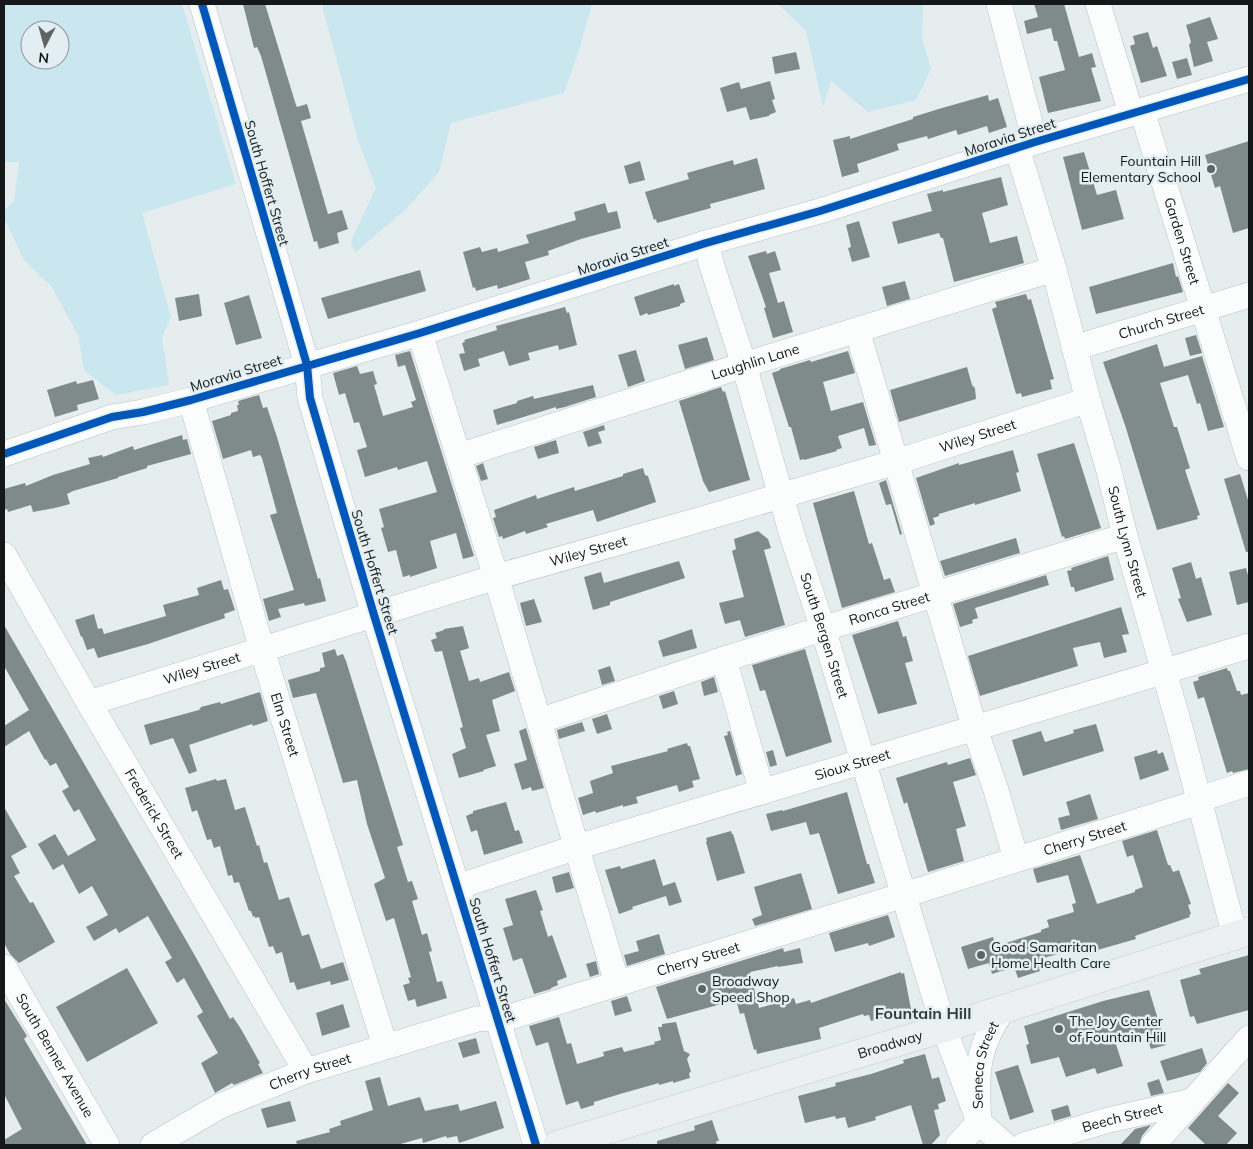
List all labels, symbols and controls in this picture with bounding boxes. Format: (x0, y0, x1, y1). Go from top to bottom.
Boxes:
north arrow (20, 20, 70, 70)
text: N (37, 48, 50, 67)
street label: Moravia Street (962, 114, 1058, 160)
street label: South Hoffert Street (240, 118, 294, 248)
place label: Fountain Hill Elementary School (1081, 152, 1201, 186)
marker: Fountain Hill Elementary School (1205, 163, 1217, 175)
street label: Garden Street (1160, 195, 1204, 287)
street label: Moravia Street (575, 233, 671, 279)
street label: Church Street (1116, 300, 1206, 343)
street label: Laughlin Lane (709, 339, 802, 384)
street label: Moravia Street (188, 350, 284, 395)
street label: Wiley Street (937, 415, 1018, 456)
street label: South Lynn Street (1104, 484, 1151, 600)
street label: South Hoffert Street (347, 507, 403, 637)
street label: Wiley Street (548, 532, 629, 570)
street label: South Bergen Street (796, 570, 852, 700)
street label: Ronca Street (847, 587, 932, 629)
street label: Wiley Street (161, 648, 243, 688)
street label: Elm Street (267, 690, 304, 759)
street label: Sioux Street (812, 745, 893, 784)
street label: Frederick Street (121, 765, 188, 862)
street label: Cherry Street (1041, 817, 1128, 860)
street label: South Hoffert Street (465, 895, 521, 1025)
street label: Cherry Street (654, 937, 742, 980)
place label: Good Samaritan Home Health Care (991, 938, 1110, 972)
marker: Good Samaritan Home Health Care (975, 949, 987, 961)
place label: Broadway Speed Shop (712, 972, 790, 1006)
marker: Broadway Speed Shop (696, 983, 708, 995)
street label: South Benner Avenue (12, 990, 98, 1121)
district label: Fountain Hill (875, 1003, 971, 1023)
place label: The Joy Center of Fountain Hill (1069, 1012, 1166, 1046)
street label: Seneca Street (968, 1018, 1003, 1110)
marker: The Joy Center of Fountain Hill (1053, 1023, 1065, 1035)
street label: Broadway (855, 1026, 925, 1063)
street label: Cherry Street (266, 1049, 353, 1094)
street label: Beech Street (1080, 1099, 1164, 1136)

